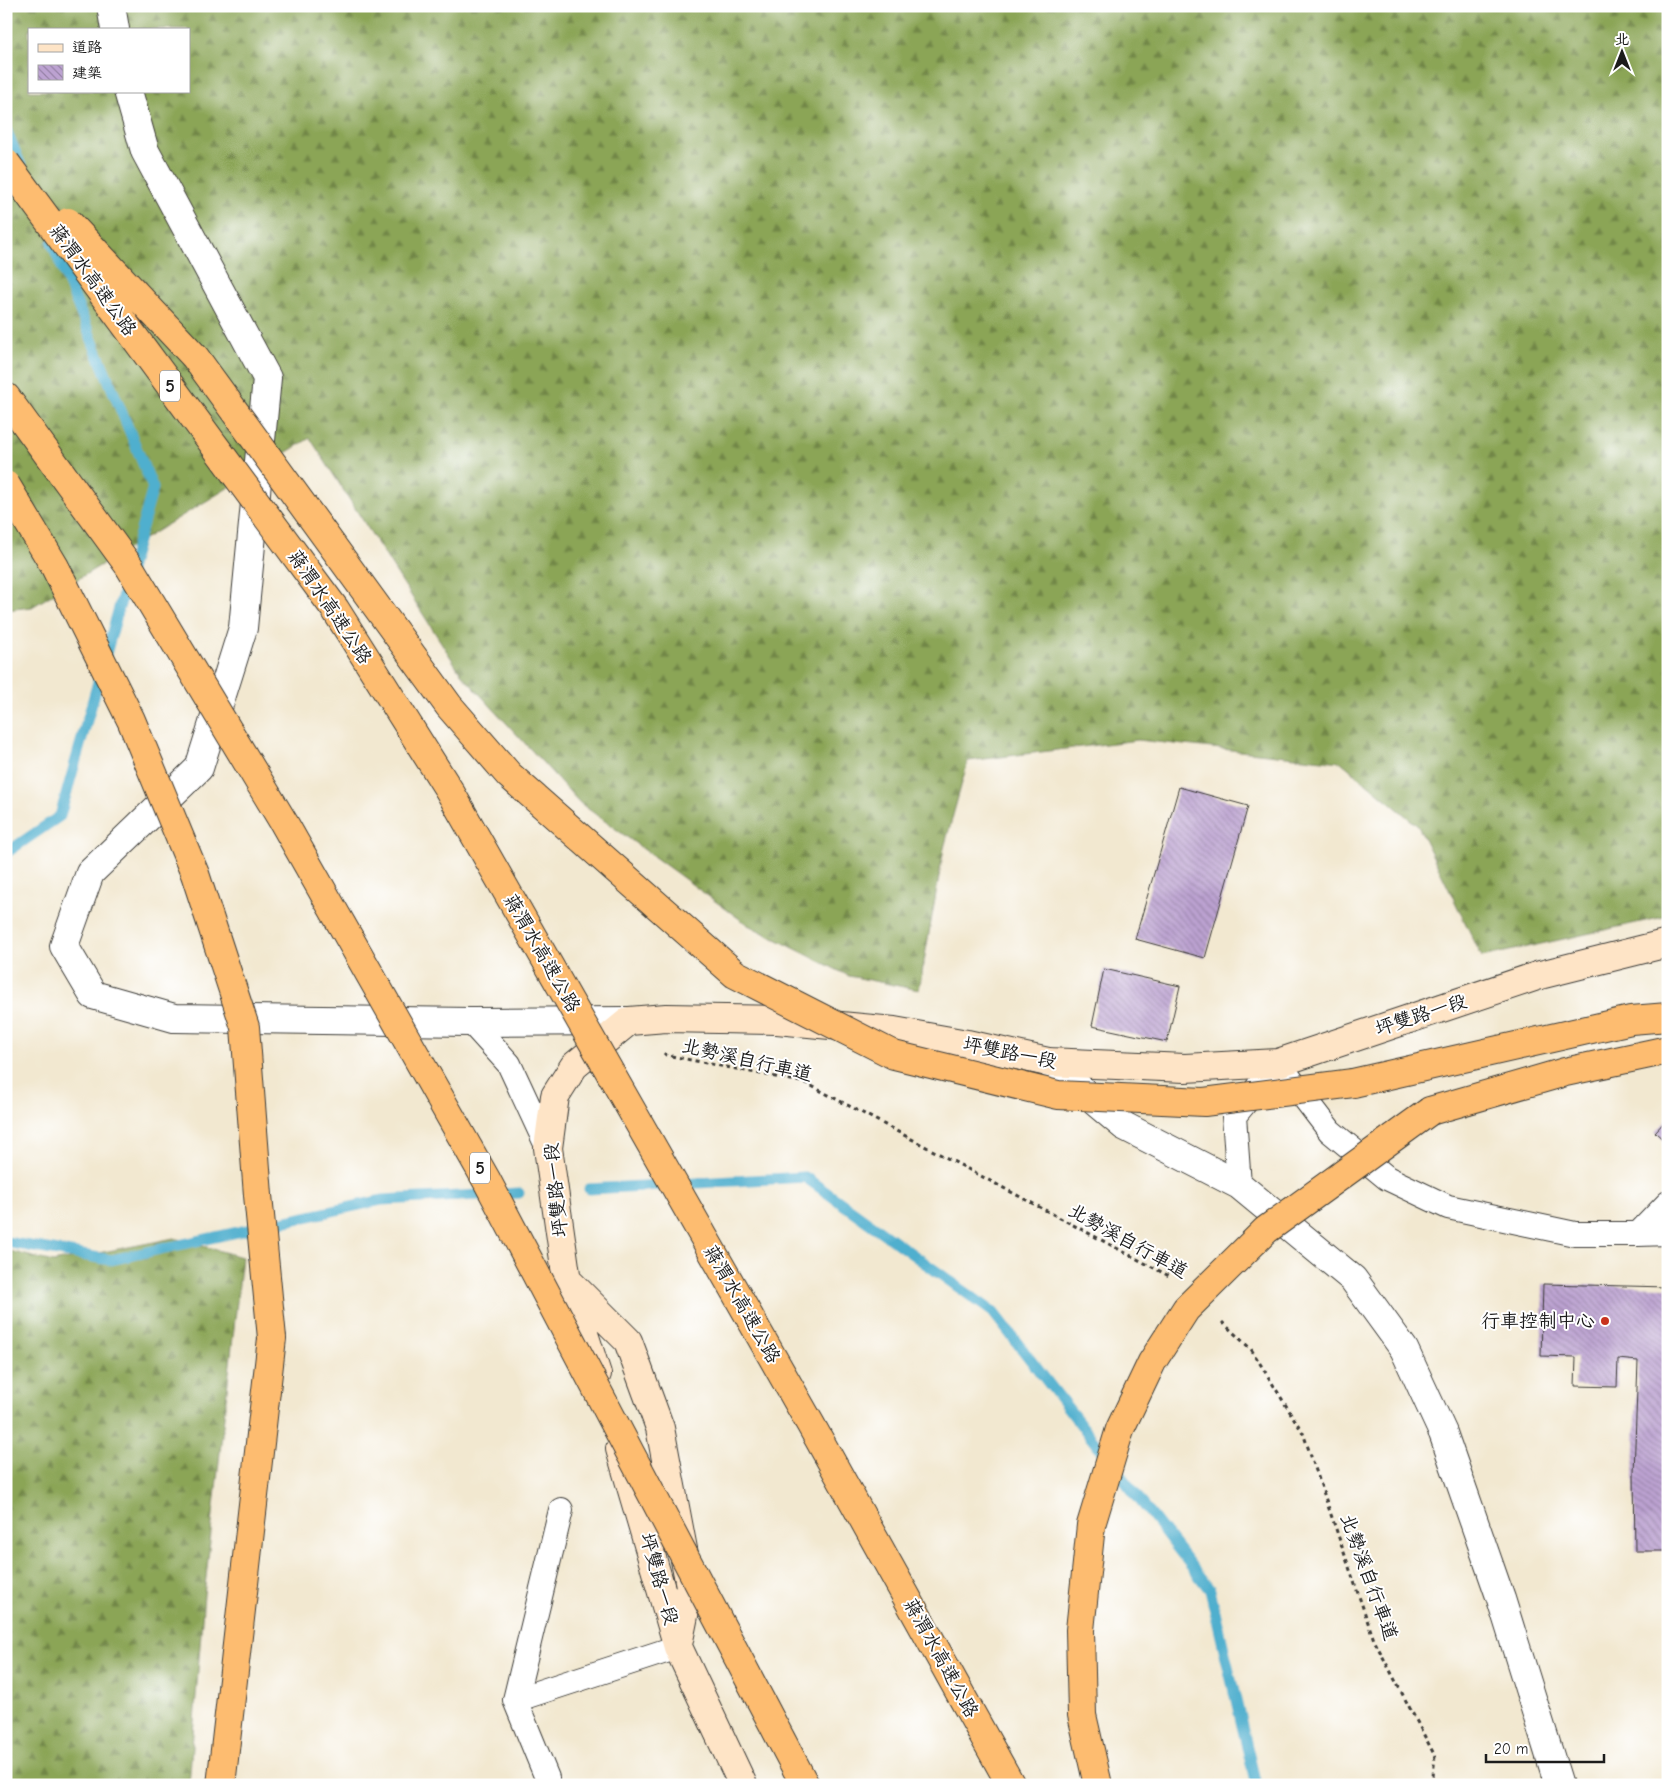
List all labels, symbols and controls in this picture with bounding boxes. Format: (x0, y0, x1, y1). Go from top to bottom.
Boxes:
legend (28, 28, 190, 92)
north arrow (1596, 28, 1646, 78)
text: 北 (1615, 31, 1629, 48)
text: 道路 (72, 38, 102, 56)
text: 建築 (72, 64, 102, 82)
street label: 蔣渭水高速公路 (45, 220, 141, 340)
road number: 5 (160, 371, 180, 402)
street label: 蔣渭水高速公路 (284, 546, 376, 668)
street label: 蔣渭水高速公路 (499, 890, 585, 1016)
street label: 坪雙路一段 (1372, 990, 1470, 1040)
street label: 坪雙路一段 (961, 1033, 1059, 1073)
street label: 北勢溪自行車道 (680, 1034, 814, 1086)
street label: 坪雙路一段 (540, 1142, 572, 1238)
road number: 5 (470, 1152, 490, 1184)
street label: 北勢溪自行車道 (1064, 1199, 1192, 1283)
street label: 蔣渭水高速公路 (699, 1241, 785, 1367)
place label: 行車控制中心 (1481, 1310, 1595, 1332)
marker: 行車控制中心 (1599, 1315, 1611, 1327)
street label: 北勢溪自行車道 (1336, 1511, 1402, 1643)
street label: 坪雙路一段 (635, 1530, 683, 1628)
street label: 蔣渭水高速公路 (899, 1594, 983, 1722)
scale bar (1486, 1731, 1604, 1763)
text: 20 m (1494, 1740, 1528, 1758)

